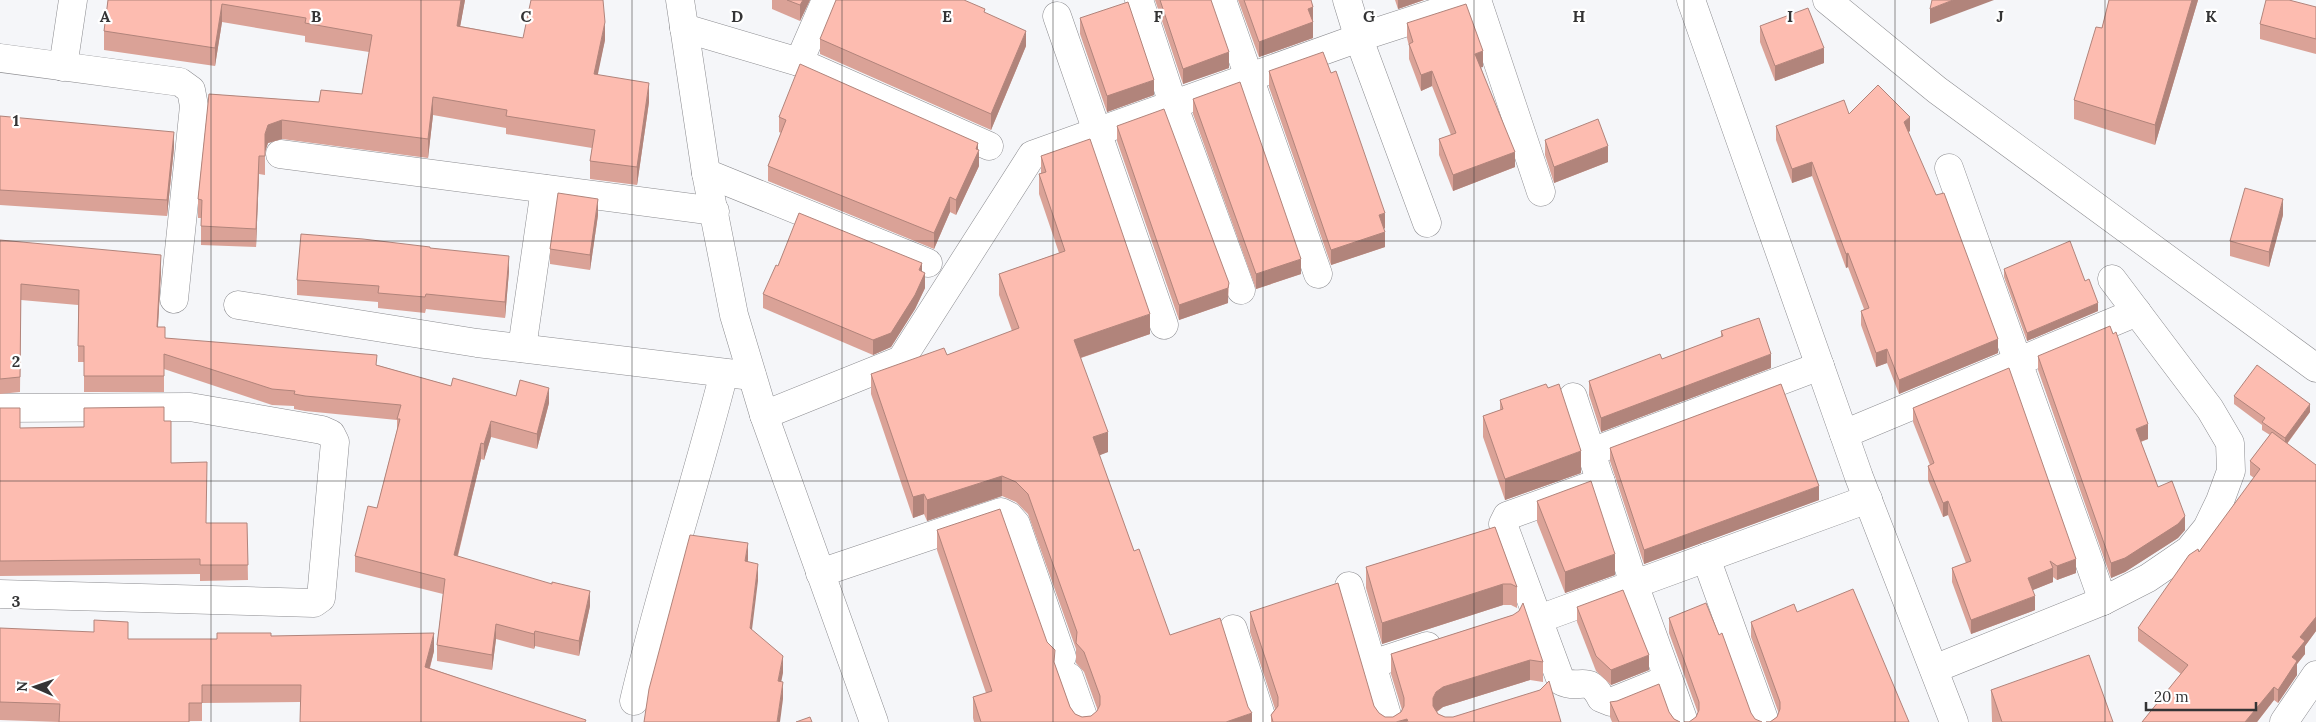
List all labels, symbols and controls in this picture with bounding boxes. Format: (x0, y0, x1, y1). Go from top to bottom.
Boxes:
text: A (100, 6, 111, 26)
text: B (311, 6, 322, 26)
text: C (520, 6, 532, 26)
text: D (731, 6, 743, 26)
text: E (942, 6, 952, 26)
text: F (1153, 6, 1163, 26)
text: G (1363, 6, 1375, 26)
text: H (1573, 6, 1586, 26)
text: I (1787, 6, 1793, 26)
text: J (1996, 6, 2004, 26)
text: K (2205, 6, 2217, 26)
text: 1 (13, 110, 19, 130)
text: 2 (12, 351, 20, 371)
text: 3 (12, 591, 21, 611)
north arrow (10, 662, 60, 712)
scale bar (2146, 680, 2256, 712)
text: N (13, 681, 31, 692)
text: 20 m (2154, 687, 2189, 706)

